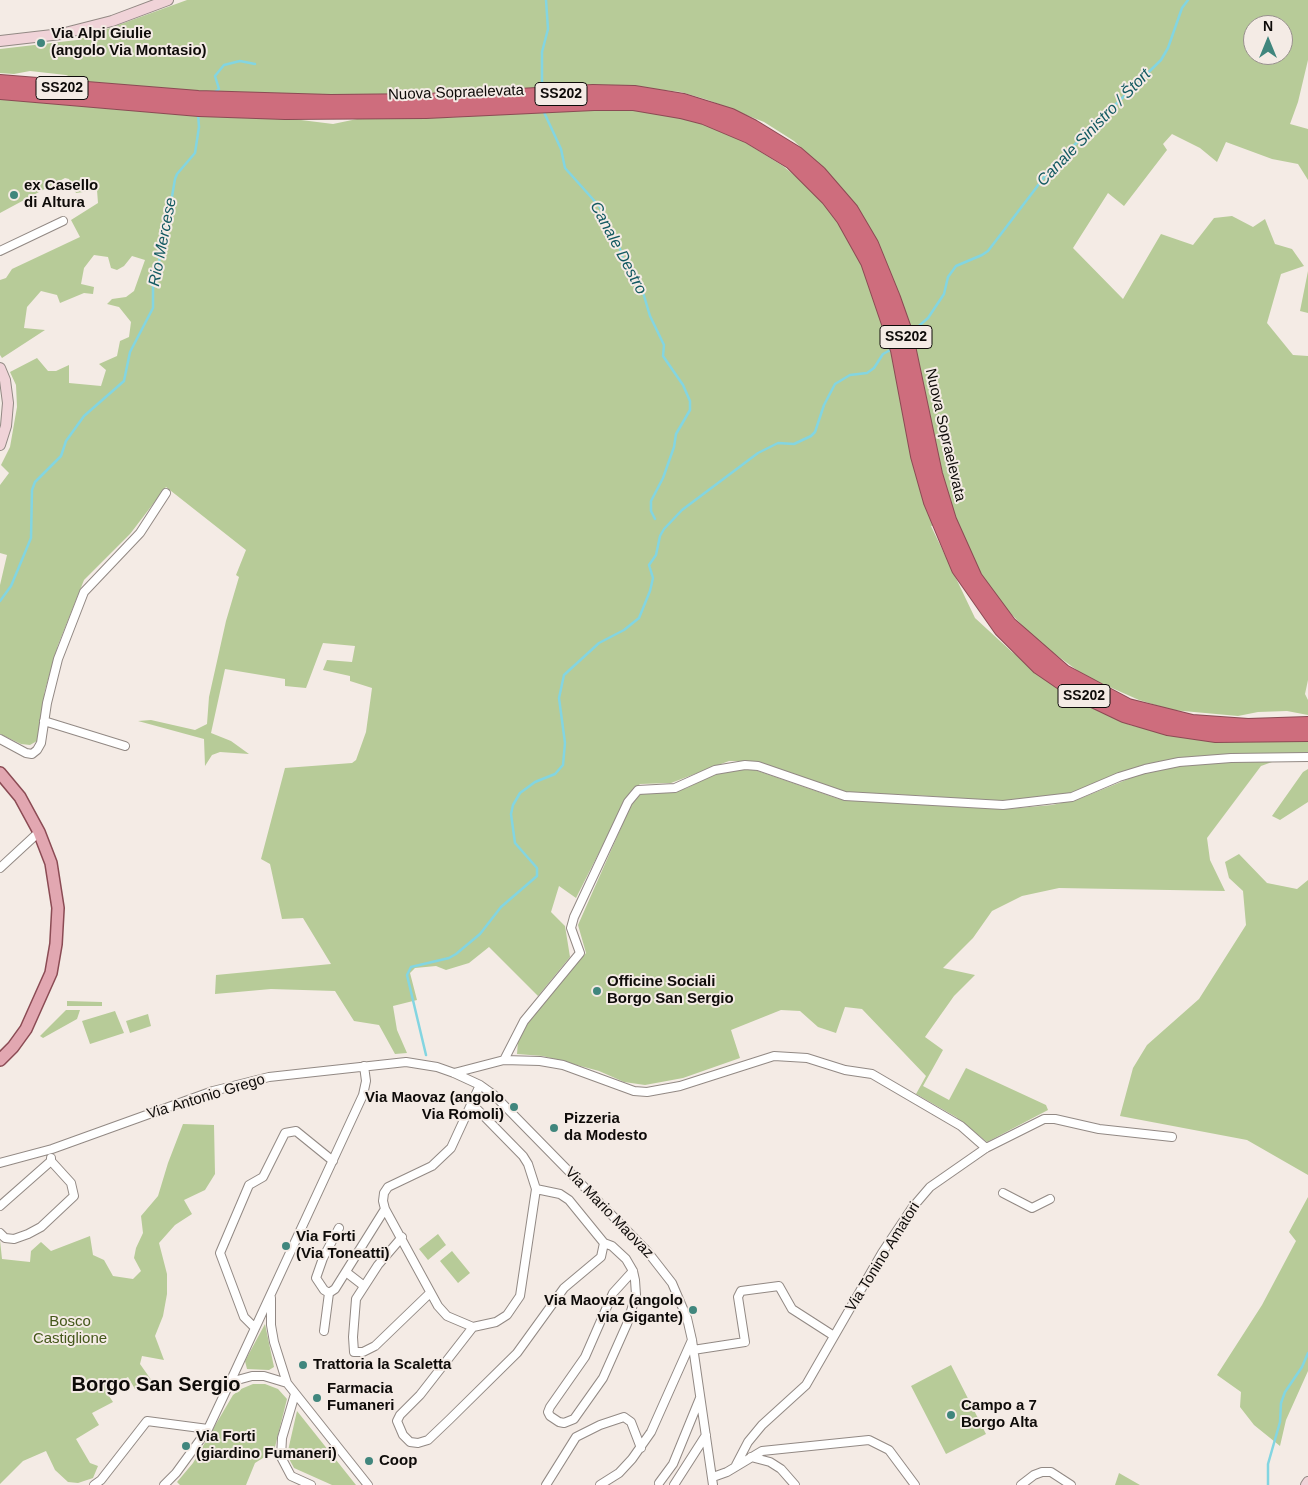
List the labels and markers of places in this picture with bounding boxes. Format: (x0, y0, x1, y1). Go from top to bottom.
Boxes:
place label: Via Alpi Giulie (angolo Via Montasio) (51, 25, 207, 60)
marker: Via Alpi Giulie (angolo Via Montasio) (35, 37, 47, 49)
place label: ex Casello di Altura (24, 177, 98, 212)
marker: ex Casello di Altura (8, 189, 20, 201)
place label: Officine Sociali Borgo San Sergio (607, 973, 734, 1008)
marker: Officine Sociali Borgo San Sergio (591, 985, 603, 997)
place label: Via Maovaz (angolo Via Romoli) (365, 1089, 504, 1124)
marker: Via Maovaz (angolo Via Romoli) (508, 1101, 520, 1113)
place label: Pizzeria da Modesto (564, 1110, 647, 1145)
marker: Pizzeria da Modesto (548, 1122, 560, 1134)
place label: Via Forti (Via Toneatti) (296, 1228, 390, 1263)
marker: Via Forti (Via Toneatti) (280, 1240, 292, 1252)
place label: Via Maovaz (angolo via Gigante) (544, 1292, 683, 1327)
marker: Via Maovaz (angolo via Gigante) (687, 1304, 699, 1316)
place label: Trattoria la Scaletta (313, 1356, 451, 1374)
marker: Trattoria la Scaletta (297, 1359, 309, 1371)
place label: Farmacia Fumaneri (327, 1380, 395, 1415)
marker: Farmacia Fumaneri (311, 1392, 323, 1404)
place label: Campo a 7 Borgo Alta (961, 1397, 1038, 1432)
marker: Campo a 7 Borgo Alta (945, 1409, 957, 1421)
place label: Via Forti (giardino Fumaneri) (196, 1428, 337, 1463)
marker: Via Forti (giardino Fumaneri) (180, 1440, 192, 1452)
place label: Coop (379, 1452, 417, 1470)
marker: Coop (363, 1455, 375, 1467)

